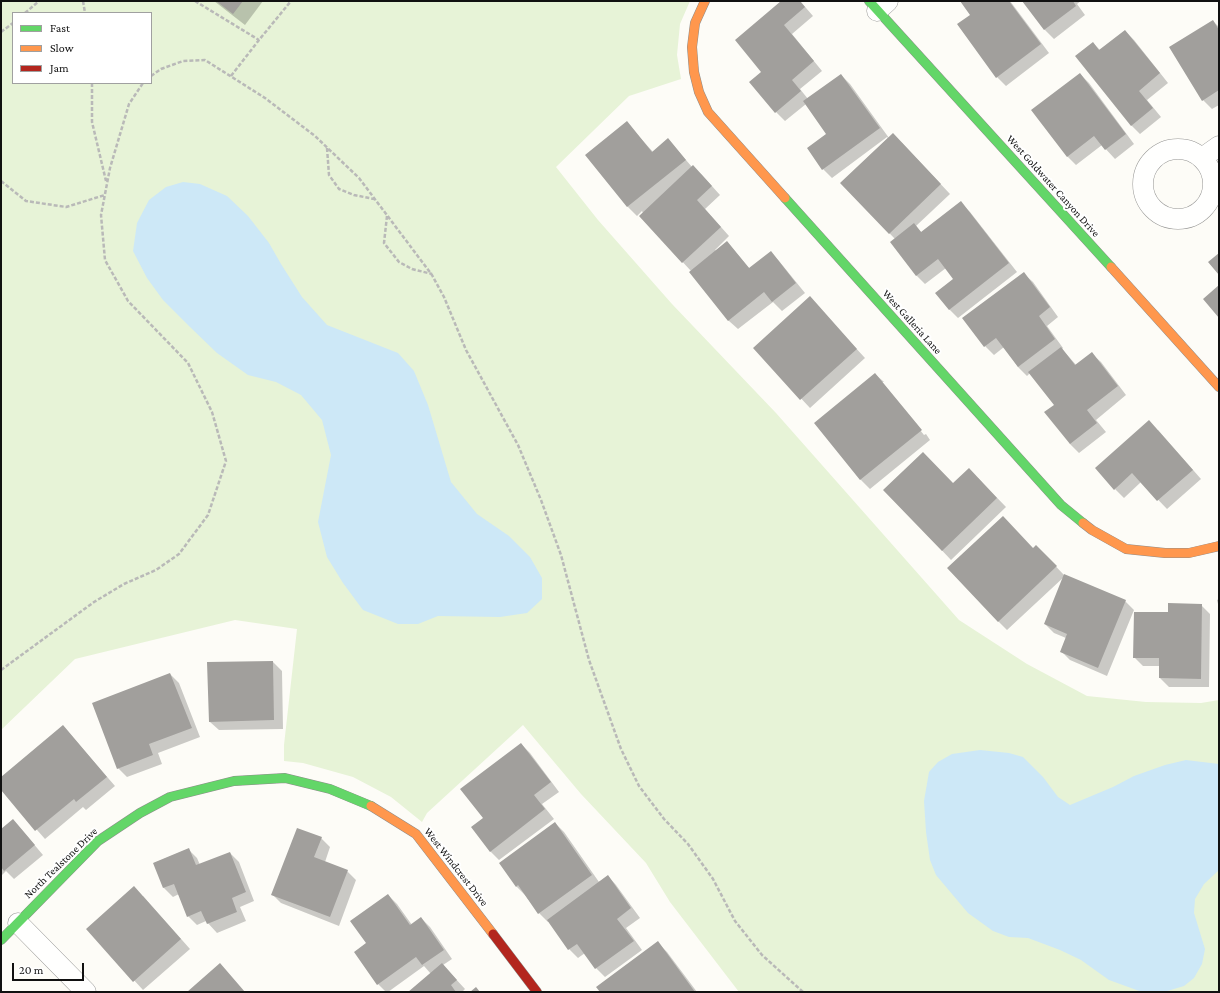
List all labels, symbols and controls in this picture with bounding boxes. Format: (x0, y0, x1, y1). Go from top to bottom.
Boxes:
legend (12, 12, 152, 84)
text: Fast (50, 21, 70, 35)
text: Slow (50, 41, 74, 55)
text: Jam (50, 61, 69, 75)
street label: West Goldwater Canyon Drive (1004, 132, 1102, 240)
street label: West Galleria Lane (880, 287, 944, 357)
street label: North Tealstone Drive (22, 825, 100, 901)
street label: West Windcrest Drive (421, 825, 491, 909)
scale bar (14, 955, 86, 981)
text: 20 m (19, 963, 43, 977)

